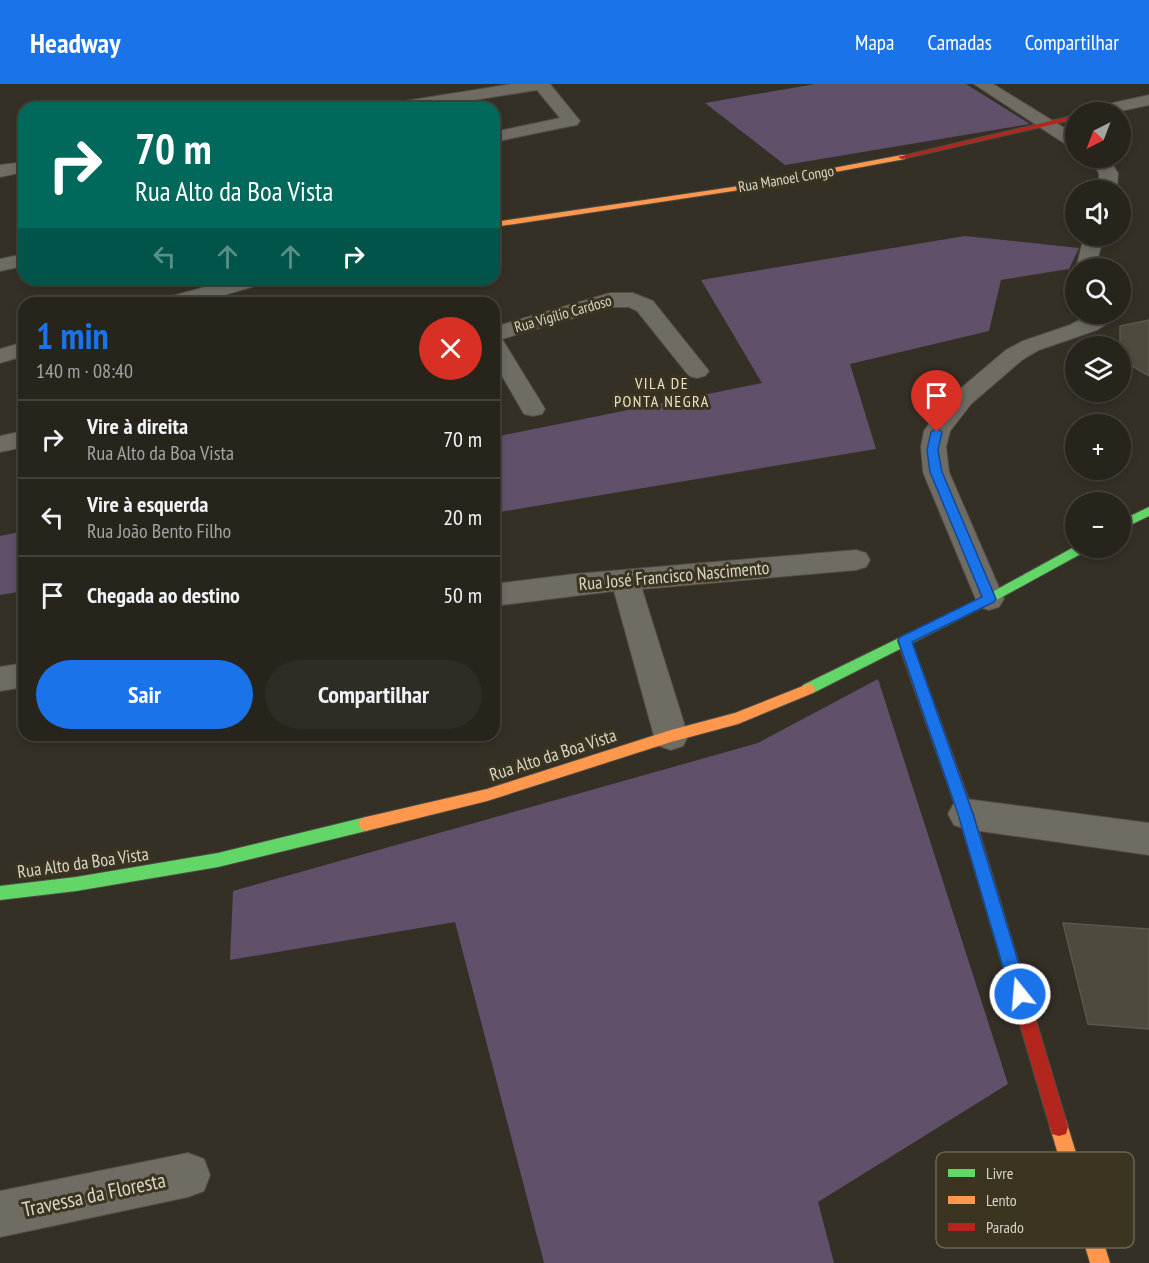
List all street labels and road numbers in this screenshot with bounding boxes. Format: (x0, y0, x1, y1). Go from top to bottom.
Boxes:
street label: Rua Manoel Congo (737, 161, 835, 196)
street label: Rua Vigílio Cardoso (512, 291, 614, 336)
street label: Rua José Francisco Nascimento (578, 556, 771, 595)
street label: Rua Alto da Boa Vista (486, 723, 619, 786)
street label: Rua Alto da Boa Vista (16, 842, 150, 883)
street label: Travessa da Floresta (20, 1166, 168, 1223)

